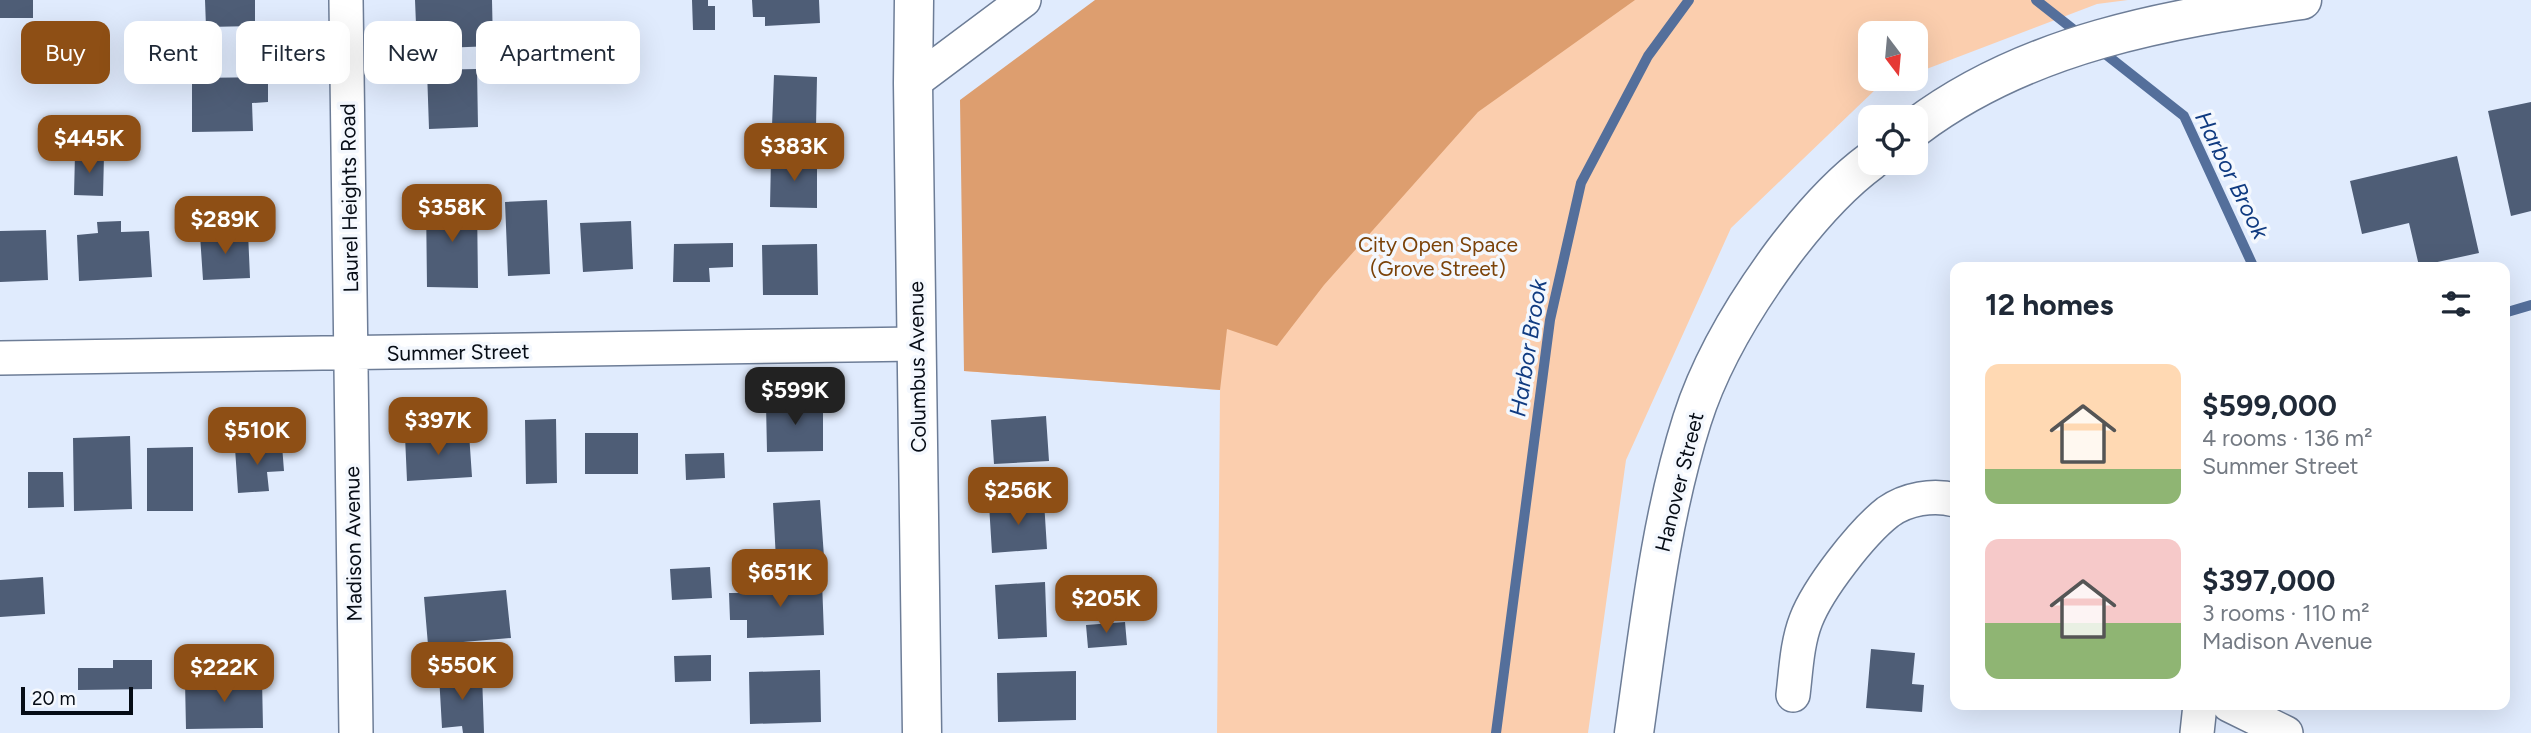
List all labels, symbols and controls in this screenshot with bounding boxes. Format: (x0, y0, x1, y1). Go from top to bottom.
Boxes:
chip: Buy (21, 21, 110, 84)
chip: Rent (124, 21, 222, 84)
chip: Filters (236, 21, 350, 84)
chip: New (364, 21, 462, 84)
chip: Apartment (476, 21, 640, 84)
north arrow (1858, 21, 1928, 91)
map controls (1858, 21, 1928, 175)
street label: Laurel Heights Road (335, 103, 363, 293)
button: locate (1858, 105, 1928, 175)
water label: Harbor Brook (2189, 107, 2275, 244)
pin: $445K (40, 116, 138, 175)
text: $445K (54, 124, 124, 152)
pin: $383K (745, 124, 843, 183)
text: $383K (760, 132, 828, 160)
pin: $358K (403, 184, 501, 244)
text: $358K (418, 193, 486, 221)
pin: $289K (176, 196, 274, 256)
text: $289K (191, 205, 259, 233)
park label: City Open Space (Grove Street) (1358, 232, 1518, 281)
water label: Harbor Brook (1503, 276, 1553, 419)
street label: Columbus Avenue (903, 281, 931, 453)
icon: filters (2437, 285, 2475, 323)
text: 12 homes (1985, 286, 2113, 323)
street label: Summer Street (386, 338, 530, 366)
pin: $599K (746, 368, 844, 427)
text: $599K (761, 376, 829, 404)
text: $599,000 (2202, 387, 2337, 424)
icon: home (2041, 392, 2125, 476)
pin: $397K (389, 398, 487, 457)
text: $397K (405, 406, 471, 434)
pin: $510K (208, 407, 306, 467)
street label: Hanover Street (1650, 409, 1708, 555)
text: $510K (224, 416, 290, 444)
text: 4 rooms · 136 m² (2202, 424, 2373, 452)
text: Summer Street (2202, 452, 2359, 480)
street label: Madison Avenue (339, 466, 367, 622)
pin: $256K (969, 468, 1067, 527)
text: $256K (984, 476, 1052, 504)
pin: $651K (731, 550, 829, 609)
text: $651K (748, 558, 812, 586)
text: $397,000 (2202, 562, 2335, 599)
icon: home (2041, 567, 2125, 651)
pin: $205K (1057, 576, 1155, 635)
text: $205K (1071, 584, 1141, 612)
text: 3 rooms · 110 m² (2202, 599, 2369, 627)
text: Madison Avenue (2202, 627, 2372, 655)
pin: $550K (413, 642, 511, 702)
pin: $222K (175, 644, 273, 704)
text: $550K (427, 651, 497, 679)
text: $222K (190, 653, 258, 681)
scale bar (21, 684, 133, 716)
text: 20 m (32, 687, 76, 710)

